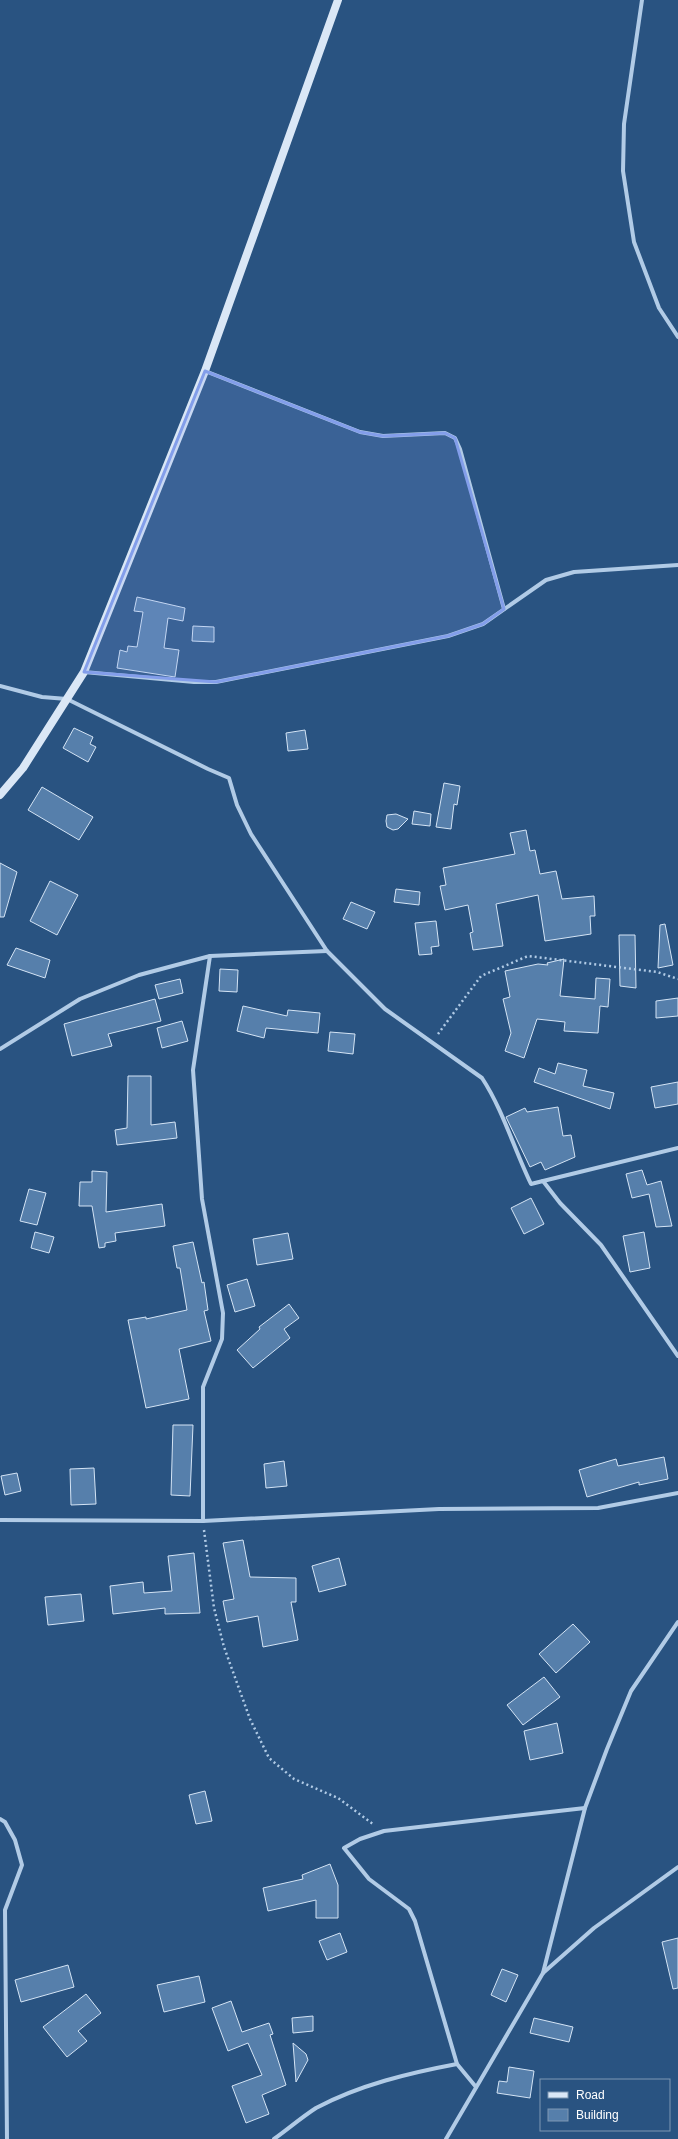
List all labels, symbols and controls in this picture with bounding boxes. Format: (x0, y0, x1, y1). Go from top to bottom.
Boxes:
legend (540, 2079, 670, 2131)
text: Road (576, 2088, 605, 2102)
text: Building (576, 2108, 619, 2122)

